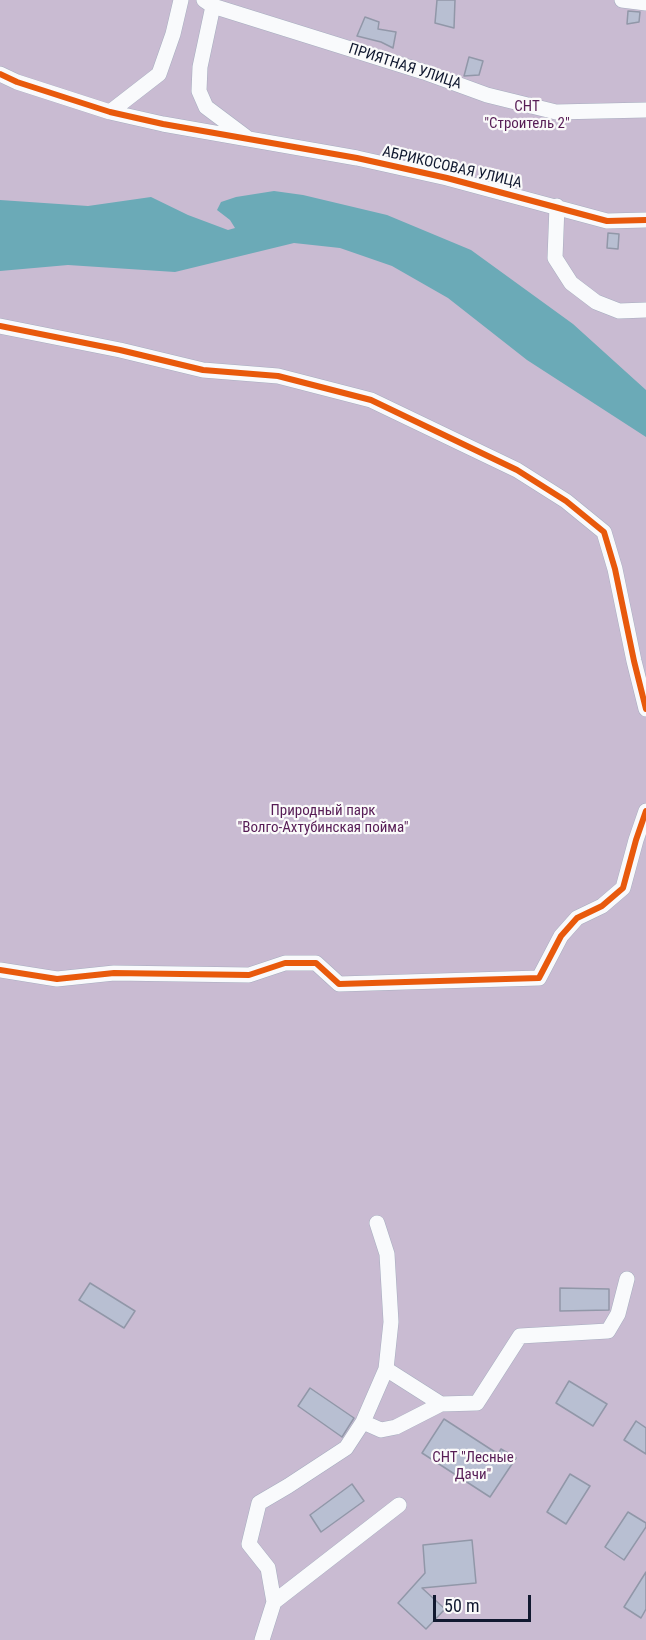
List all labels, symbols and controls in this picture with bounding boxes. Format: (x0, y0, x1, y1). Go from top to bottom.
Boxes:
street label: ПРИЯТНАЯ УЛИЦА (346, 40, 464, 94)
park label: СНТ "Строитель 2" (484, 98, 570, 133)
street label: АБРИКОСОВАЯ УЛИЦА (380, 143, 524, 193)
park label: Природный парк "Волго-Ахтубинская пойма" (237, 802, 409, 837)
park label: СНТ "Лесные Дачи" (432, 1449, 514, 1484)
scale bar (436, 1583, 534, 1621)
text: 50 m (444, 1595, 479, 1616)

